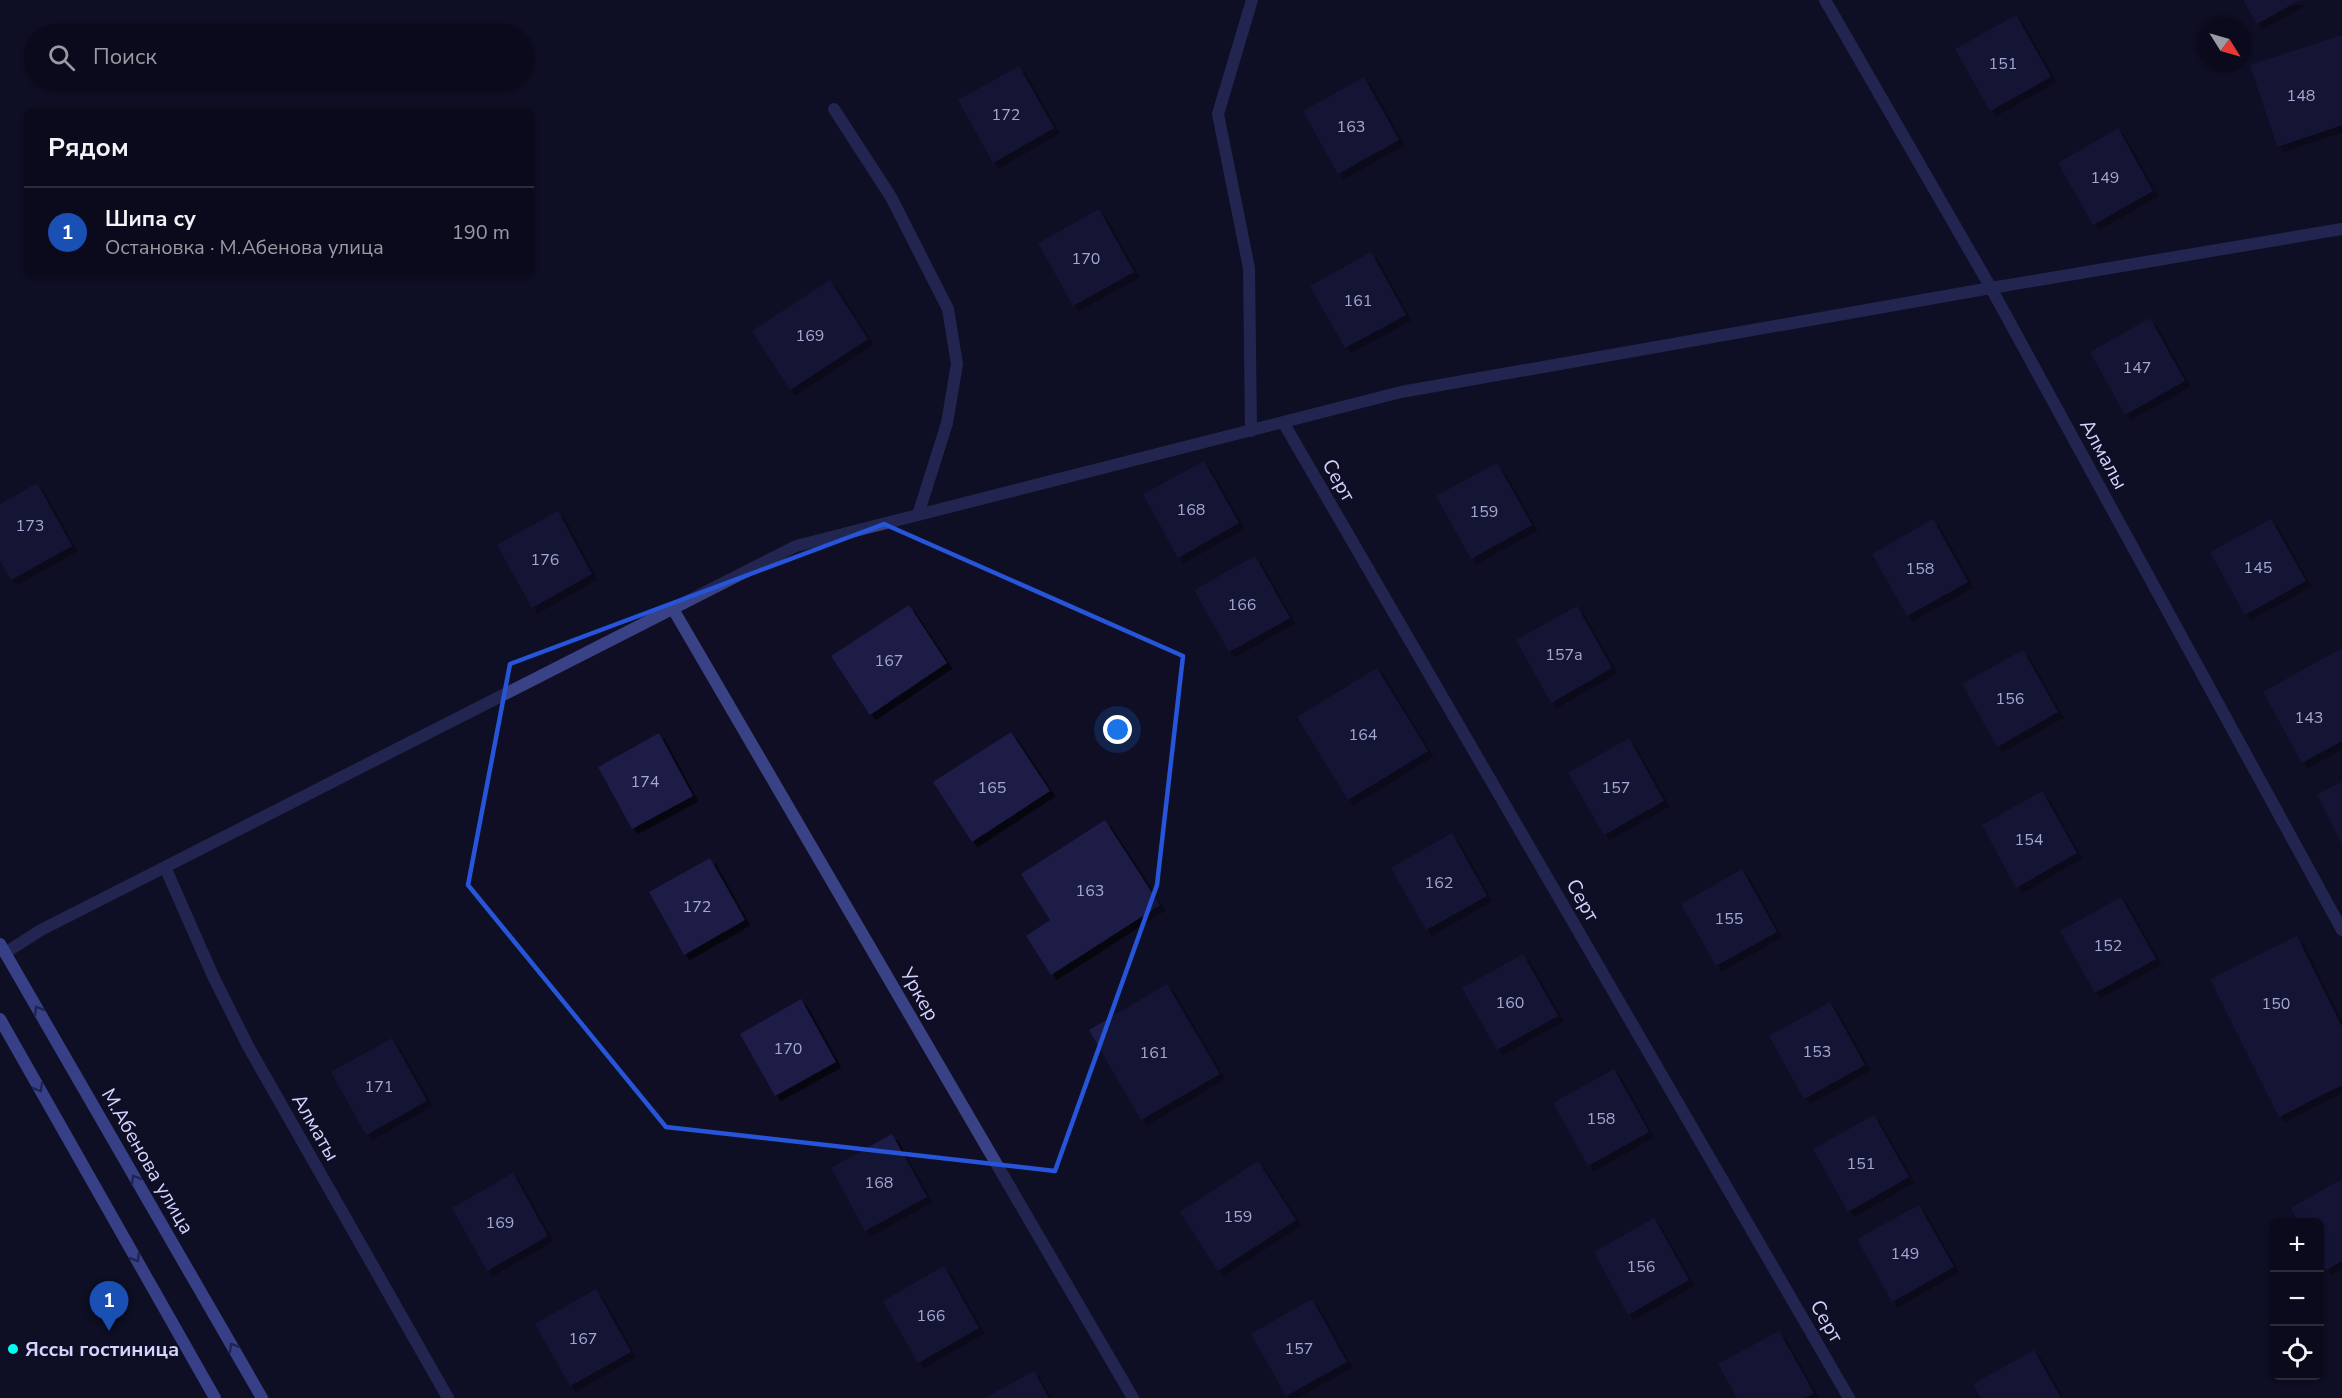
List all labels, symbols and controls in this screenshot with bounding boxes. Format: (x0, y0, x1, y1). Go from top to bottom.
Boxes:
north arrow (2198, 18, 2252, 72)
search box (24, 24, 534, 90)
icon: search (45, 41, 78, 74)
text: Поиск (93, 42, 157, 72)
house number: 151 (1989, 53, 2017, 75)
house number: 148 (2287, 85, 2315, 107)
house number: 172 (992, 104, 1020, 126)
house number: 163 (1337, 116, 1365, 138)
text: Рядом (48, 130, 129, 165)
house number: 149 (2091, 167, 2119, 189)
text: Шипа су (105, 204, 196, 234)
text: 1 (62, 219, 74, 246)
text: 190 m (452, 219, 510, 246)
text: Остановка · М.Абенова улица (105, 234, 384, 261)
house number: 170 (1072, 248, 1100, 270)
house number: 161 (1344, 290, 1372, 312)
house number: 169 (796, 325, 824, 347)
house number: 147 (2123, 357, 2151, 379)
street label: Алмалы (2073, 414, 2134, 494)
street label: Серт (1316, 454, 1362, 507)
house number: 168 (1177, 499, 1205, 521)
house number: 159 (1470, 501, 1498, 523)
house number: 173 (16, 515, 44, 537)
house number: 176 (531, 549, 559, 571)
house number: 145 (2244, 557, 2272, 579)
house number: 158 (1906, 558, 1934, 580)
house number: 166 (1228, 594, 1256, 616)
house number: 157а (1545, 644, 1583, 666)
house number: 167 (875, 650, 903, 672)
house number: 156 (1996, 688, 2024, 710)
house number: 143 (2295, 707, 2323, 729)
your location (1103, 715, 1132, 744)
house number: 164 (1349, 724, 1378, 746)
house number: 174 (631, 771, 660, 793)
house number: 165 (978, 777, 1006, 799)
house number: 157 (1602, 777, 1630, 799)
house number: 154 (2015, 829, 2044, 851)
house number: 162 (1425, 872, 1453, 894)
street label: Серт (1560, 874, 1606, 927)
house number: 163 (1076, 880, 1104, 902)
house number: 172 (683, 896, 711, 918)
house number: 155 (1715, 908, 1743, 930)
house number: 152 (2094, 935, 2122, 957)
street label: Уркер (893, 962, 945, 1026)
house number: 160 (1496, 992, 1524, 1014)
house number: 150 (2262, 993, 2290, 1015)
one-way arrow (34, 1006, 45, 1016)
house number: 170 (774, 1038, 802, 1060)
house number: 153 (1803, 1041, 1831, 1063)
house number: 161 (1140, 1042, 1168, 1064)
house number: 171 (365, 1076, 393, 1098)
one-way arrow (32, 1082, 43, 1092)
street label: М.Абенова улица (95, 1083, 200, 1239)
street label: Алматы (286, 1089, 346, 1166)
house number: 158 (1587, 1108, 1615, 1130)
house number: 151 (1847, 1153, 1875, 1175)
house number: 168 (865, 1172, 893, 1194)
one-way arrow (131, 1175, 143, 1185)
house number: 159 (1224, 1206, 1252, 1228)
house number: 169 (486, 1212, 514, 1234)
map controls (2270, 1218, 2324, 1380)
button: + (2270, 1218, 2324, 1272)
house number: 149 (1891, 1243, 1919, 1265)
one-way arrow (128, 1251, 140, 1262)
house number: 156 (1627, 1256, 1655, 1278)
button: − (2270, 1272, 2324, 1326)
pin: 1 (90, 1282, 128, 1331)
street label: Серт (1804, 1295, 1850, 1348)
house number: 166 (917, 1305, 945, 1327)
button: locate (2270, 1326, 2324, 1380)
house number: 167 (569, 1328, 597, 1350)
place label: Яссы гостиница (25, 1336, 179, 1363)
house number: 157 (1285, 1338, 1313, 1360)
marker: Яссы гостиница (6, 1342, 20, 1356)
one-way arrow (229, 1343, 240, 1353)

